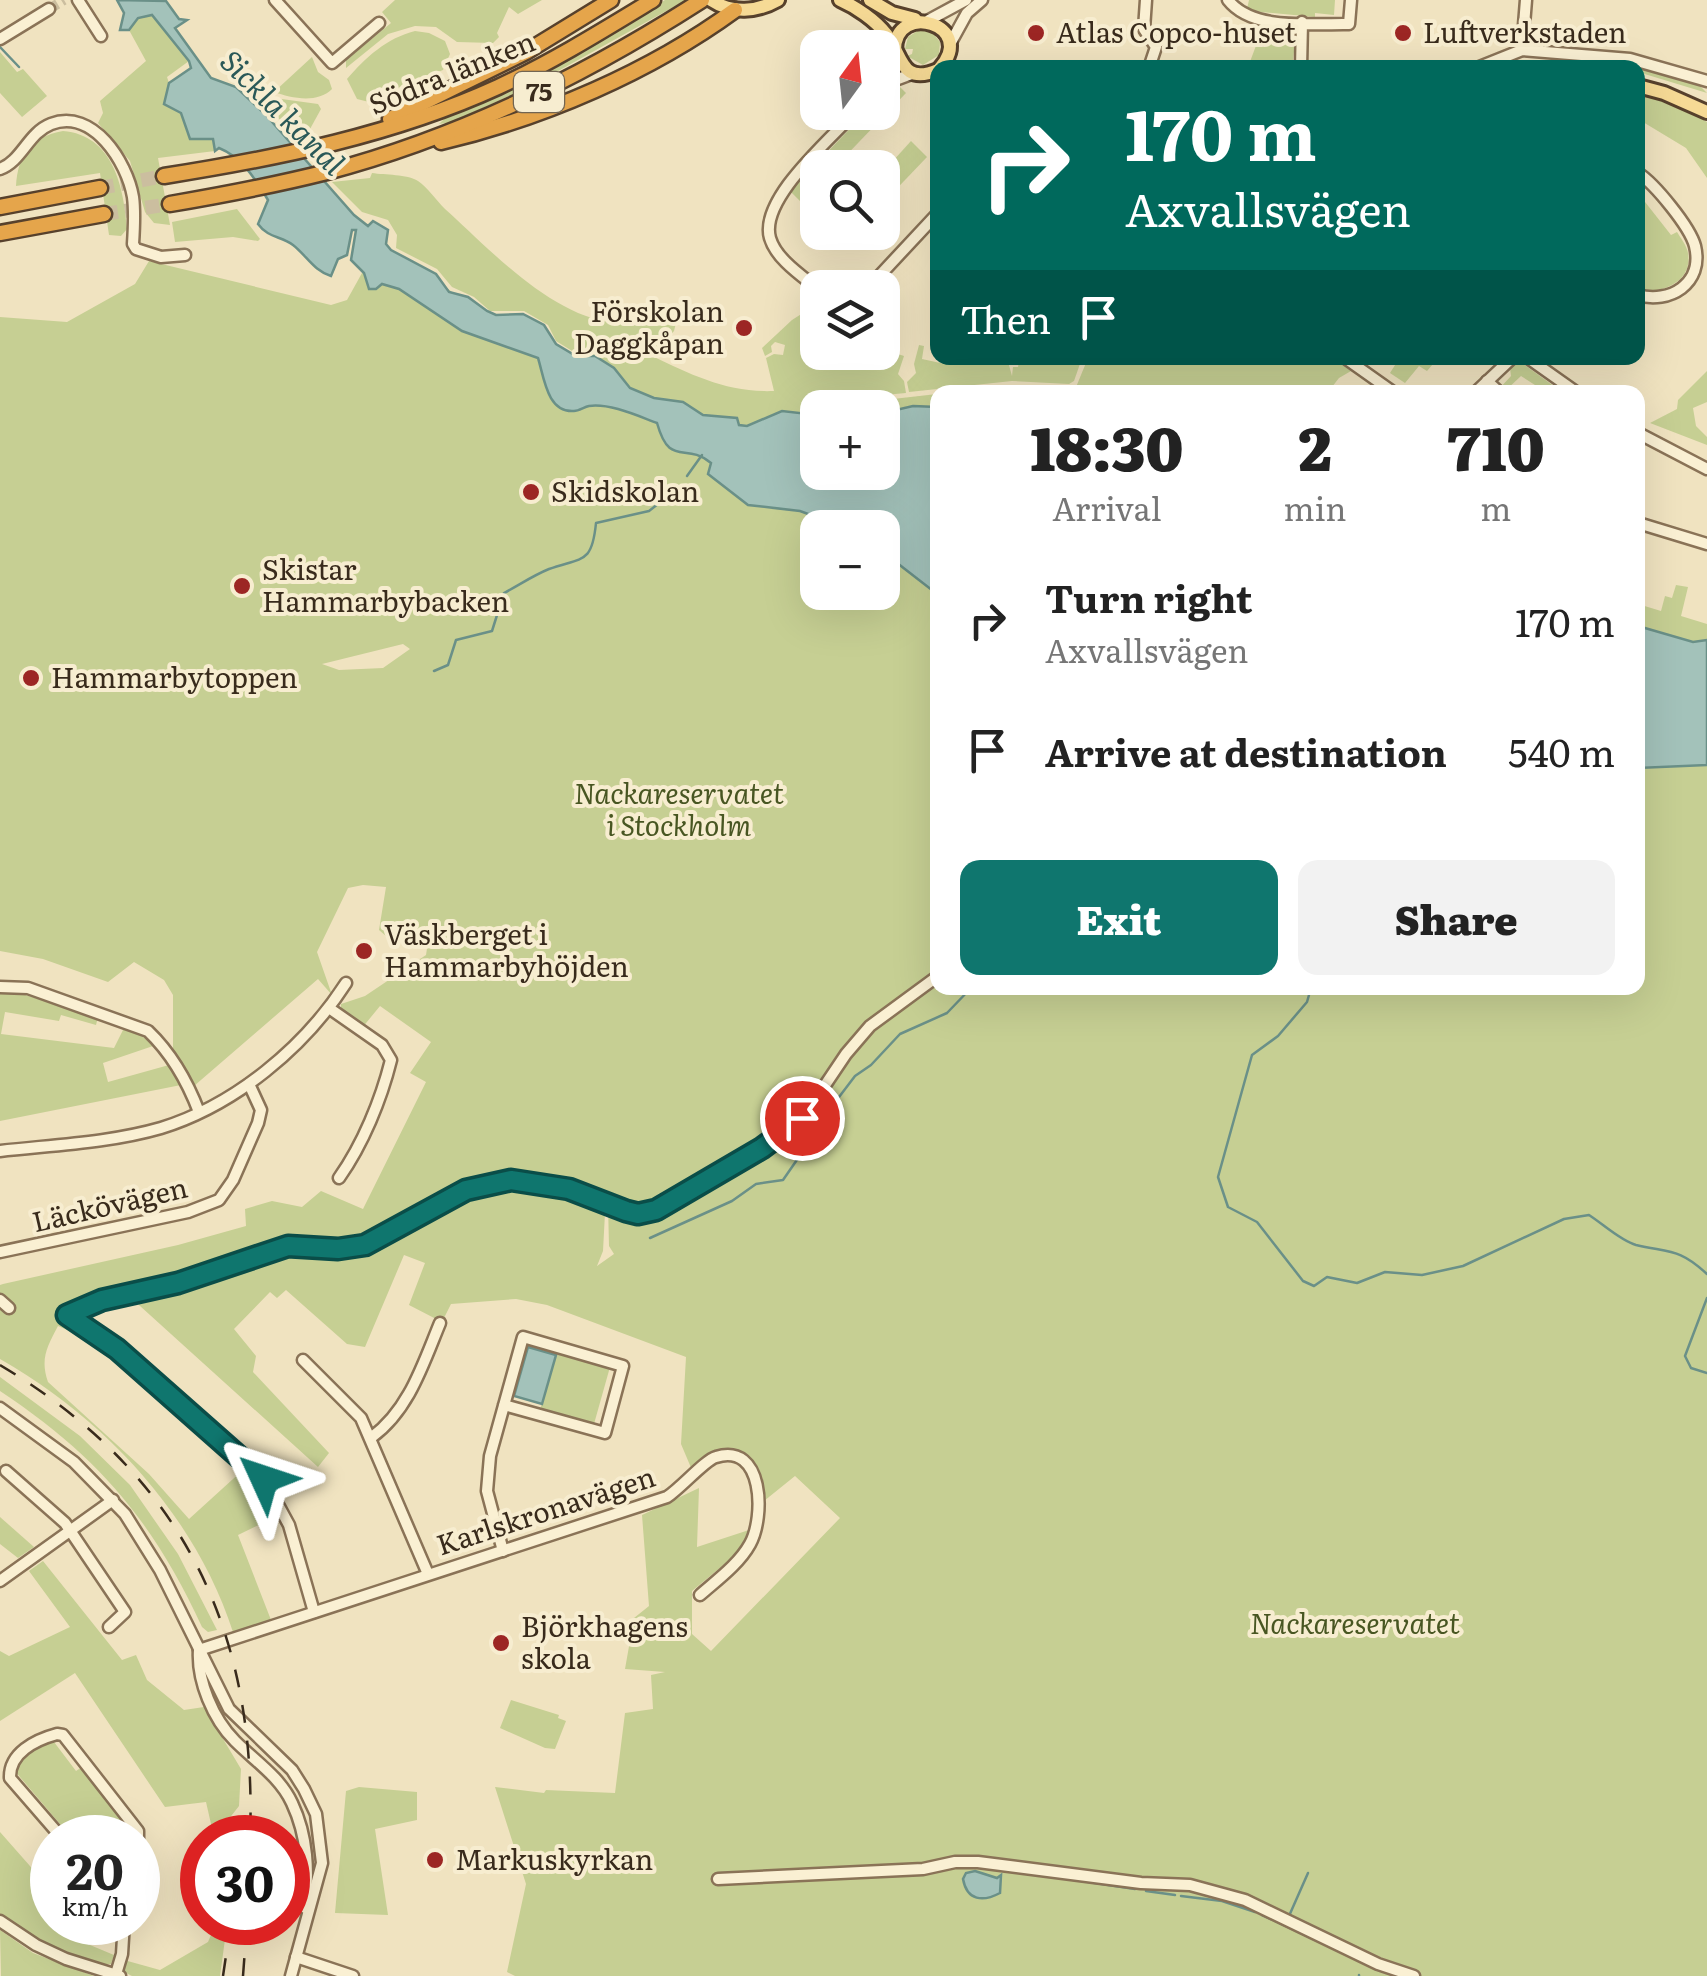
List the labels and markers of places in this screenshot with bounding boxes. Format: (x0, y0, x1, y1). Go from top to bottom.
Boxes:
place label: Atlas Copco-huset (1056, 10, 1297, 52)
place label: Luftverkstaden (1423, 10, 1627, 52)
marker: Atlas Copco-huset (1025, 22, 1047, 44)
marker: Luftverkstaden (1392, 22, 1414, 44)
place label: Förskolan Daggkåpan (574, 289, 724, 363)
marker: Förskolan Daggkåpan (733, 317, 755, 339)
place label: Skidskolan (551, 469, 699, 511)
marker: Skidskolan (520, 481, 542, 503)
place label: Skistar Hammarbybacken (262, 547, 509, 621)
marker: Skistar Hammarbybacken (231, 575, 253, 597)
place label: Hammarbytoppen (51, 655, 298, 697)
marker: Hammarbytoppen (20, 667, 42, 689)
place label: Väskberget i Hammarbyhöjden (384, 912, 629, 986)
marker: Väskberget i Hammarbyhöjden (353, 940, 375, 962)
pin (760, 1076, 845, 1161)
place label: Björkhagens skola (521, 1604, 688, 1678)
marker: Björkhagens skola (490, 1632, 512, 1654)
place label: Markuskyrkan (455, 1837, 653, 1879)
marker: Markuskyrkan (424, 1849, 446, 1871)

